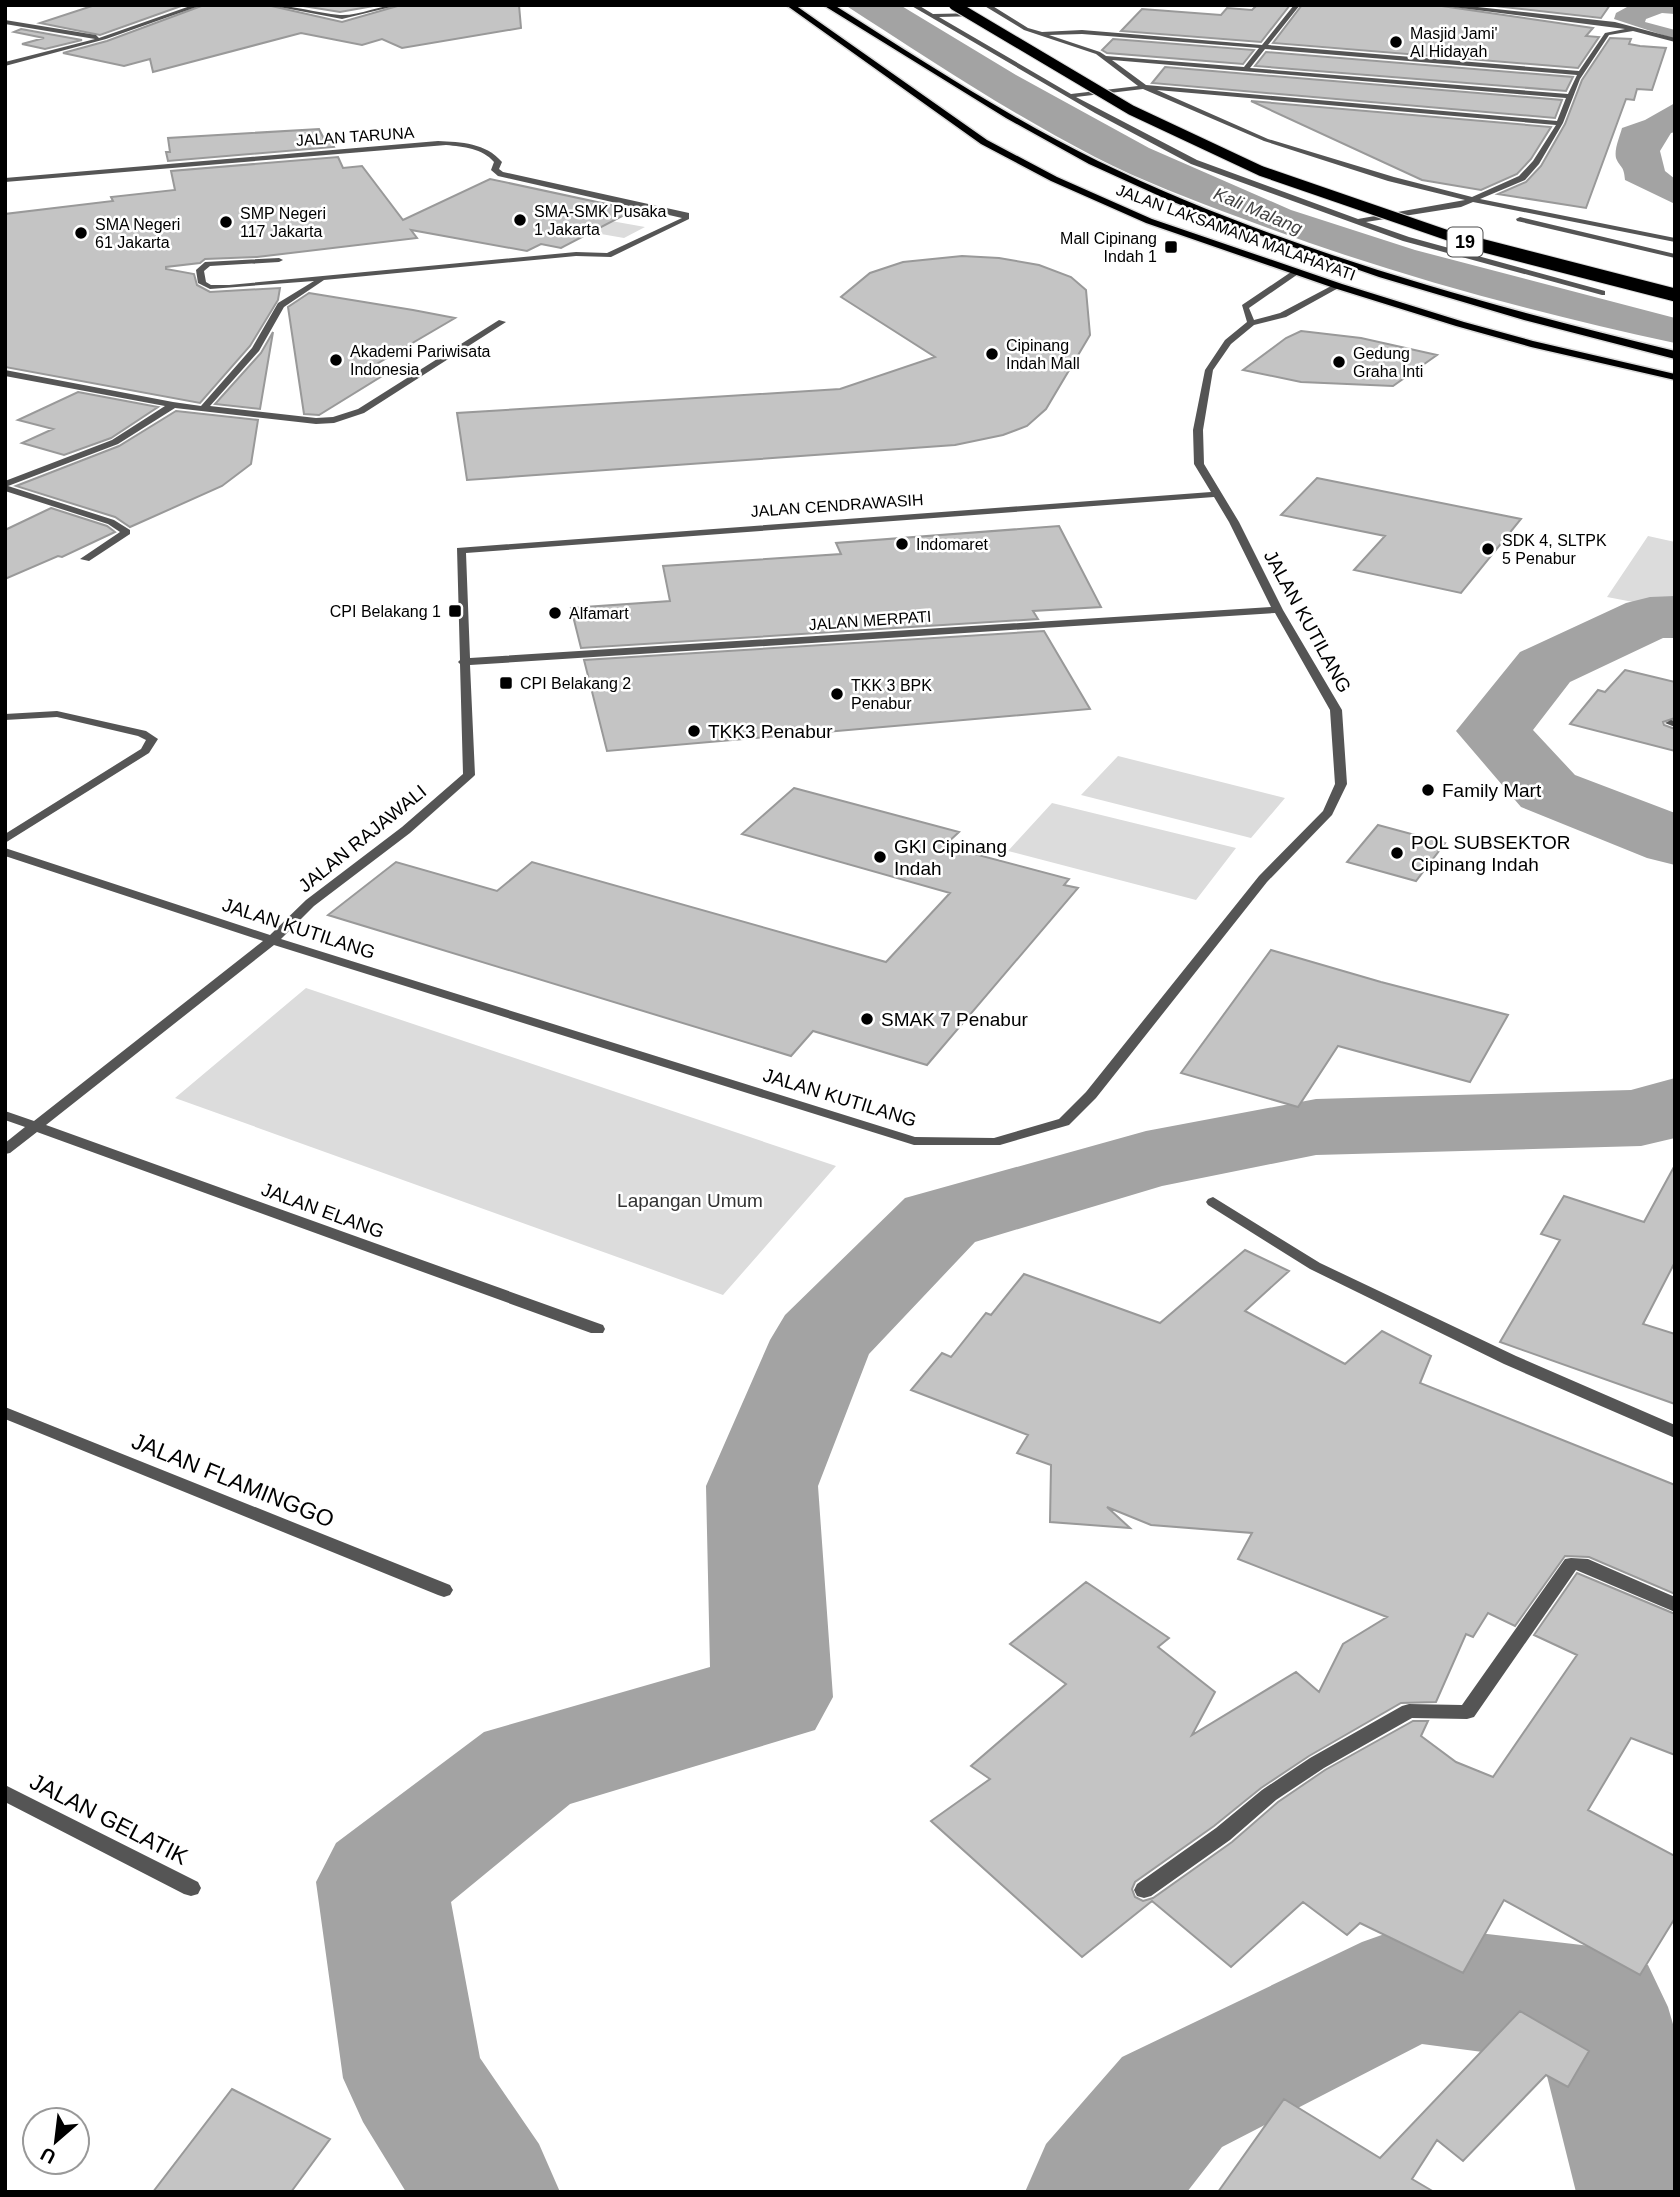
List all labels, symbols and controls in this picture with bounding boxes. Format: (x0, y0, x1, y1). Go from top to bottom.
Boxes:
place label: Masjid Jami' Al Hidayah (1410, 25, 1498, 60)
marker: Masjid Jami' Al Hidayah (1388, 34, 1404, 50)
street label: JALAN TARUNA (295, 124, 415, 149)
street label: JALAN LAKSAMANA MALAHAYATI (1114, 181, 1358, 284)
water label: Kali Malang (1211, 183, 1305, 239)
place label: SMA-SMK Pusaka 1 Jakarta (534, 203, 667, 238)
place label: SMP Negeri 117 Jakarta (240, 205, 326, 240)
marker: SMA-SMK Pusaka 1 Jakarta (512, 212, 528, 228)
marker: SMP Negeri 117 Jakarta (218, 214, 234, 230)
place label: SMA Negeri 61 Jakarta (95, 216, 180, 251)
marker: SMA Negeri 61 Jakarta (73, 225, 89, 241)
road number: 19 (1448, 228, 1482, 256)
place label: Mall Cipinang Indah 1 (1060, 230, 1157, 265)
marker: Mall Cipinang Indah 1 (1163, 239, 1179, 255)
place label: Cipinang Indah Mall (1006, 337, 1080, 372)
place label: Akademi Pariwisata Indonesia (350, 343, 491, 378)
place label: Gedung Graha Inti (1353, 345, 1423, 380)
marker: Cipinang Indah Mall (984, 346, 1000, 362)
marker: Akademi Pariwisata Indonesia (328, 352, 344, 368)
marker: Gedung Graha Inti (1331, 354, 1347, 370)
street label: JALAN CENDRAWASIH (750, 491, 924, 520)
place label: SDK 4, SLTPK 5 Penabur (1502, 532, 1607, 567)
marker: Indomaret (894, 536, 910, 552)
place label: Indomaret (916, 536, 989, 553)
marker: SDK 4, SLTPK 5 Penabur (1480, 541, 1496, 557)
street label: JALAN KUTILANG (1260, 546, 1355, 696)
place label: CPI Belakang 1 (330, 603, 441, 620)
marker: CPI Belakang 1 (447, 603, 463, 619)
marker: Alfamart (547, 605, 563, 621)
place label: Alfamart (569, 605, 629, 622)
street label: JALAN MERPATI (808, 608, 932, 633)
marker: CPI Belakang 2 (498, 675, 514, 691)
place label: CPI Belakang 2 (520, 675, 631, 692)
place label: TKK 3 BPK Penabur (851, 677, 932, 712)
marker: TKK 3 BPK Penabur (829, 686, 845, 702)
place label: TKK3 Penabur (708, 721, 833, 742)
marker: TKK3 Penabur (686, 723, 702, 739)
place label: Family Mart (1442, 780, 1542, 801)
street label: JALAN RAJAWALI (294, 781, 430, 896)
marker: Family Mart (1420, 782, 1436, 798)
place label: POL SUBSEKTOR Cipinang Indah (1411, 832, 1570, 875)
place label: GKI Cipinang Indah (894, 836, 1007, 879)
marker: POL SUBSEKTOR Cipinang Indah (1389, 845, 1405, 861)
marker: GKI Cipinang Indah (872, 849, 888, 865)
street label: JALAN KUTILANG (220, 894, 378, 963)
place label: SMAK 7 Penabur (881, 1009, 1028, 1030)
marker: SMAK 7 Penabur (859, 1011, 875, 1027)
street label: JALAN KUTILANG (761, 1064, 919, 1131)
street label: JALAN ELANG (259, 1179, 387, 1242)
park label: Lapangan Umum (617, 1190, 763, 1211)
street label: JALAN FLAMINGGO (128, 1427, 338, 1533)
street label: JALAN GELATIK (26, 1768, 193, 1870)
north arrow (21, 2106, 91, 2176)
text: U (37, 2143, 59, 2168)

